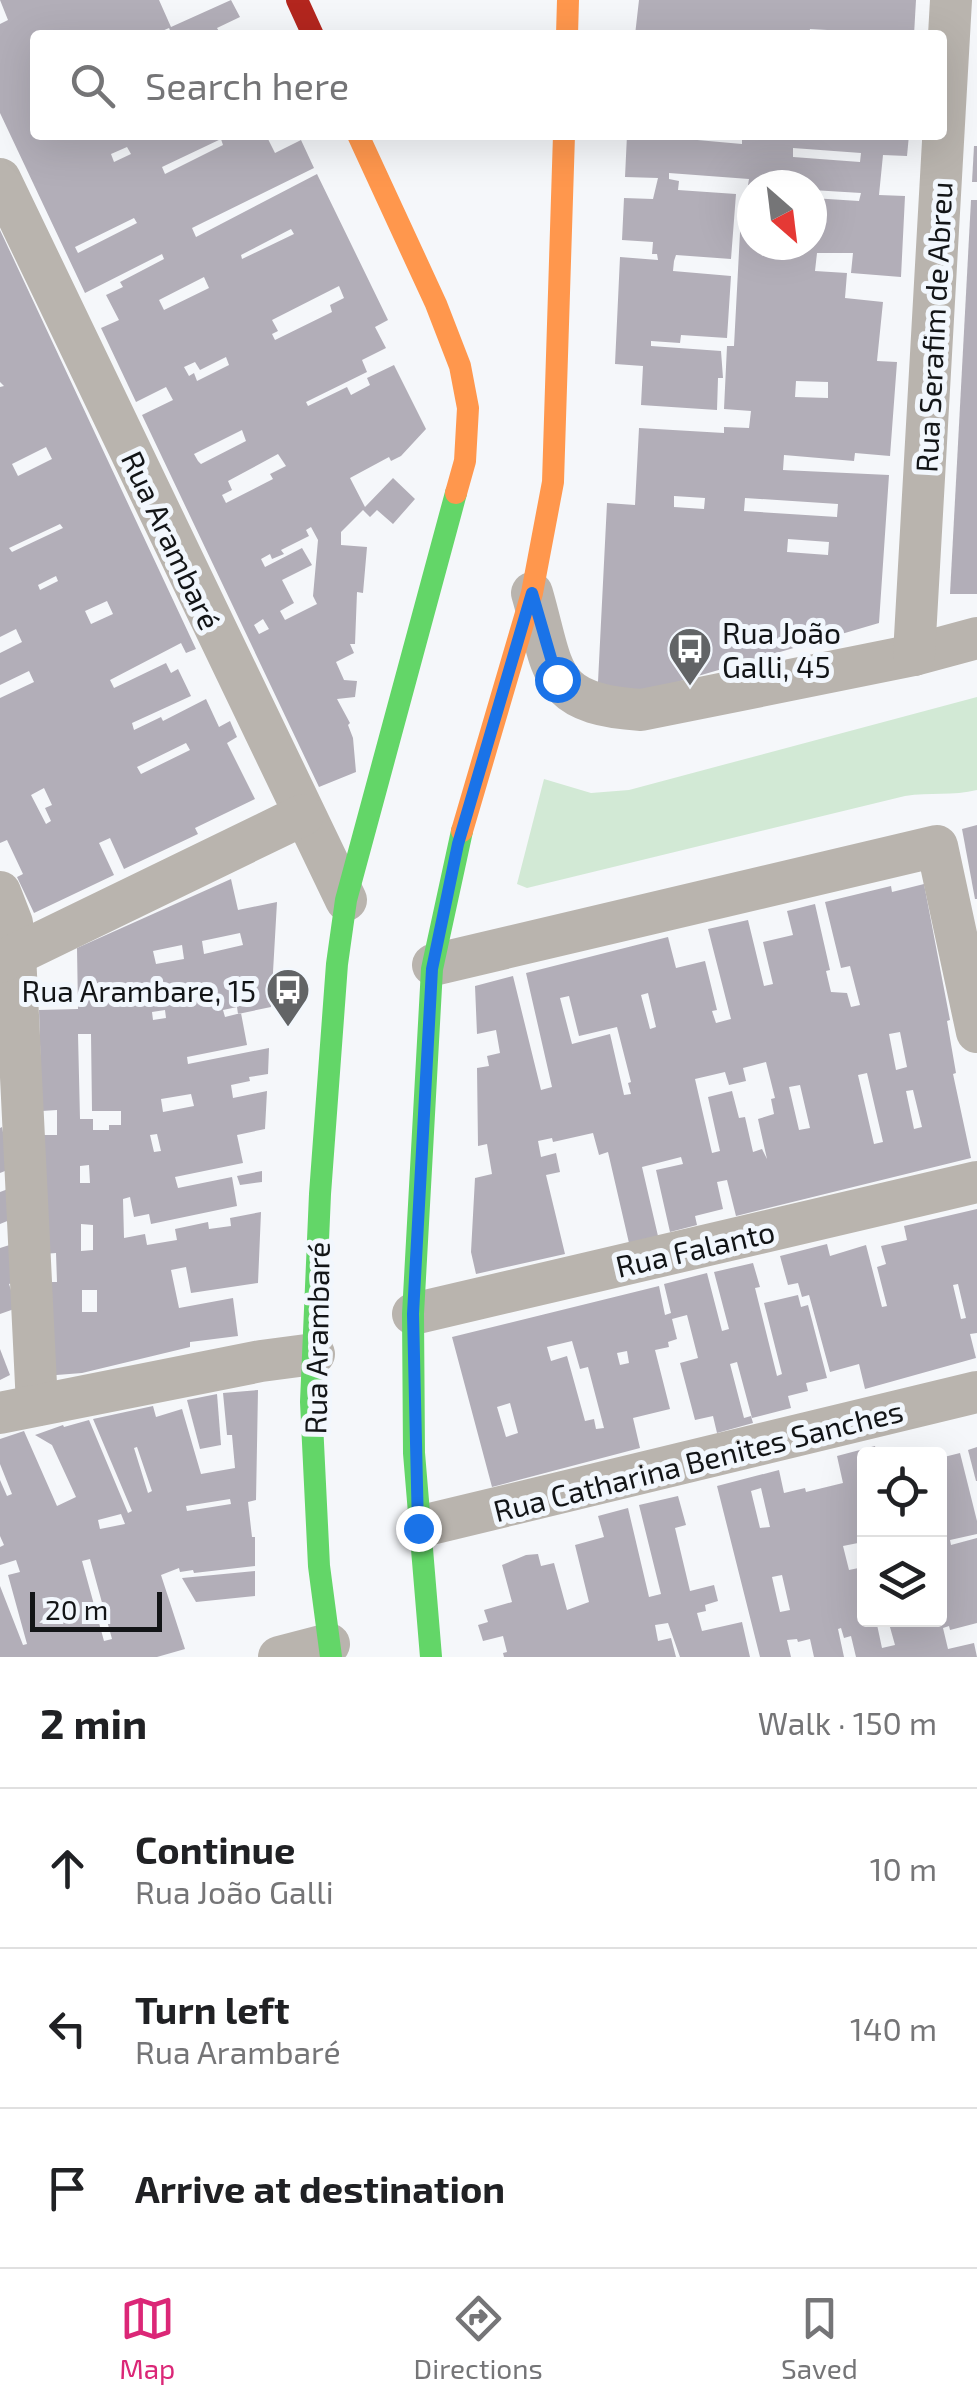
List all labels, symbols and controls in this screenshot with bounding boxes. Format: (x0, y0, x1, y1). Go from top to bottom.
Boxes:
search box (30, 30, 947, 140)
icon: search (65, 58, 120, 113)
text: Search here (145, 62, 349, 108)
north arrow (737, 170, 827, 260)
street label: Rua Serafim de Abreu (907, 181, 959, 473)
street label: Rua Arambaré (115, 445, 229, 635)
place label: Rua João Galli, 45 (722, 614, 841, 684)
bus stop icon: Rua João Galli, 45 (667, 626, 713, 687)
route start (535, 657, 581, 703)
bus stop icon: Rua Arambare, 15 (265, 967, 311, 1028)
place label: Rua Arambare, 15 (22, 972, 256, 1008)
street label: Rua Falanto (612, 1212, 778, 1284)
street label: Rua Arambaré (296, 1241, 336, 1435)
street label: Rua Catharina Benites Sanches (489, 1392, 907, 1528)
map controls (857, 1447, 947, 1627)
button: locate (857, 1447, 947, 1537)
route end (396, 1506, 442, 1552)
button: layers (857, 1537, 947, 1627)
scale bar (30, 1587, 162, 1632)
text: 20 m (45, 1592, 108, 1626)
text: 2 min (40, 1697, 147, 1747)
text: Walk · 150 m (758, 1703, 937, 1741)
text: Continue (135, 1826, 295, 1872)
icon: ahead (40, 1841, 95, 1896)
text: 10 m (870, 1849, 937, 1887)
text: Rua João Galli (135, 1872, 334, 1910)
text: Turn left (135, 1986, 290, 2032)
icon: left (40, 2001, 95, 2056)
text: 140 m (850, 2009, 937, 2047)
text: Rua Arambaré (135, 2032, 341, 2070)
icon: arrive (40, 2161, 95, 2216)
text: Arrive at destination (135, 2165, 505, 2211)
tab: Map (119, 2291, 175, 2385)
tab: Directions (414, 2291, 543, 2385)
tab: Saved (781, 2291, 858, 2385)

